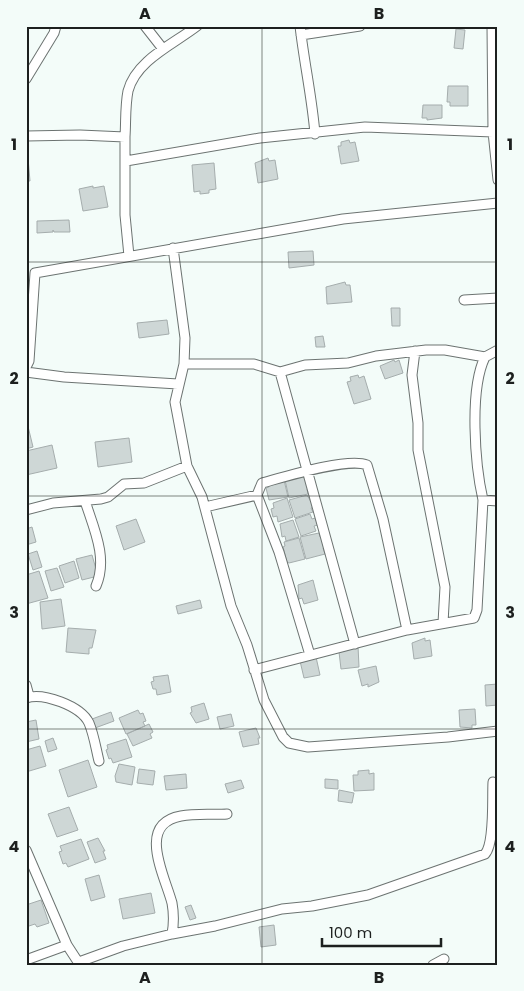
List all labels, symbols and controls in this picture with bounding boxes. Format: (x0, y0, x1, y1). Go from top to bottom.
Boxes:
text: A (139, 2, 151, 25)
text: B (374, 2, 384, 25)
text: 1 (11, 133, 17, 156)
text: 1 (507, 133, 513, 156)
text: 2 (9, 367, 19, 390)
text: 2 (505, 367, 515, 390)
text: 3 (9, 601, 19, 624)
text: 3 (505, 601, 515, 624)
text: 4 (9, 835, 20, 858)
text: 4 (505, 835, 516, 858)
scale bar (322, 916, 440, 948)
text: 100 m (329, 922, 372, 943)
text: A (139, 966, 151, 989)
text: B (374, 966, 384, 989)

